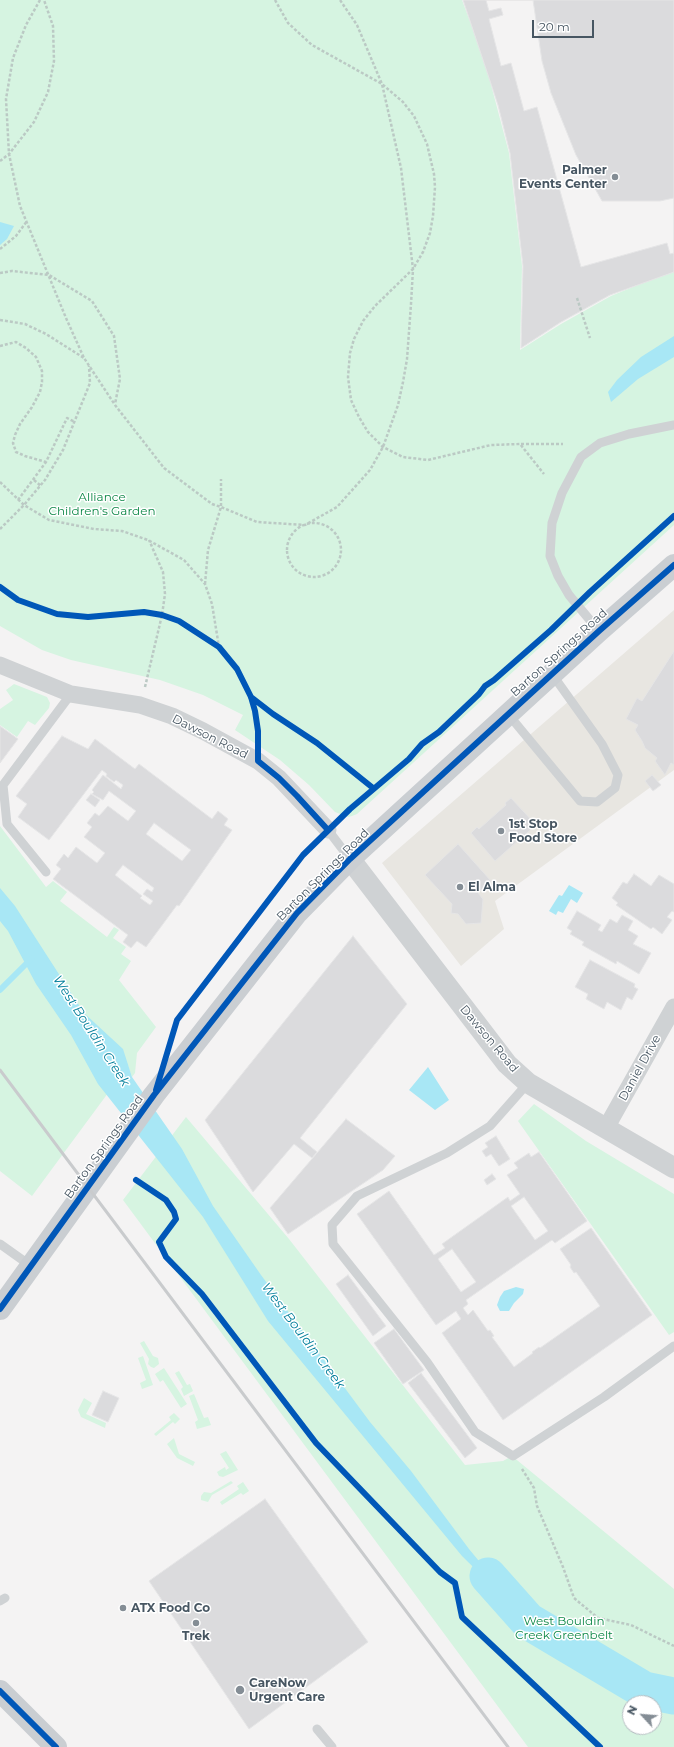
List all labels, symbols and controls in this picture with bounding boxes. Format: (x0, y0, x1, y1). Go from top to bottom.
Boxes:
scale bar (534, 12, 596, 38)
text: 20 m (539, 19, 570, 34)
place label: Palmer Events Center (519, 163, 607, 191)
marker: Palmer Events Center (610, 172, 620, 182)
park label: Alliance Children's Garden (48, 490, 156, 518)
street label: Barton Springs Road (508, 606, 610, 700)
street label: Dawson Road (170, 712, 250, 762)
place label: 1st Stop Food Store (509, 817, 577, 845)
street label: Barton Springs Road (274, 826, 372, 924)
marker: 1st Stop Food Store (496, 826, 506, 836)
place label: El Alma (468, 880, 516, 894)
marker: El Alma (455, 882, 465, 892)
water label: West Bouldin Creek (49, 973, 133, 1089)
street label: Dawson Road (457, 1002, 521, 1076)
street label: Daniel Drive (616, 1032, 664, 1104)
street label: Barton Springs Road (62, 1092, 146, 1202)
water label: West Bouldin Creek (258, 1280, 348, 1392)
place label: ATX Food Co (131, 1601, 210, 1615)
marker: ATX Food Co (118, 1603, 128, 1613)
park label: West Bouldin Creek Greenbelt (515, 1614, 613, 1642)
marker: Trek (191, 1618, 201, 1628)
place label: Trek (182, 1629, 210, 1643)
place label: CareNow Urgent Care (249, 1676, 325, 1704)
marker: CareNow Urgent Care (234, 1684, 246, 1696)
north arrow (622, 1695, 662, 1735)
text: N (624, 1703, 640, 1717)

